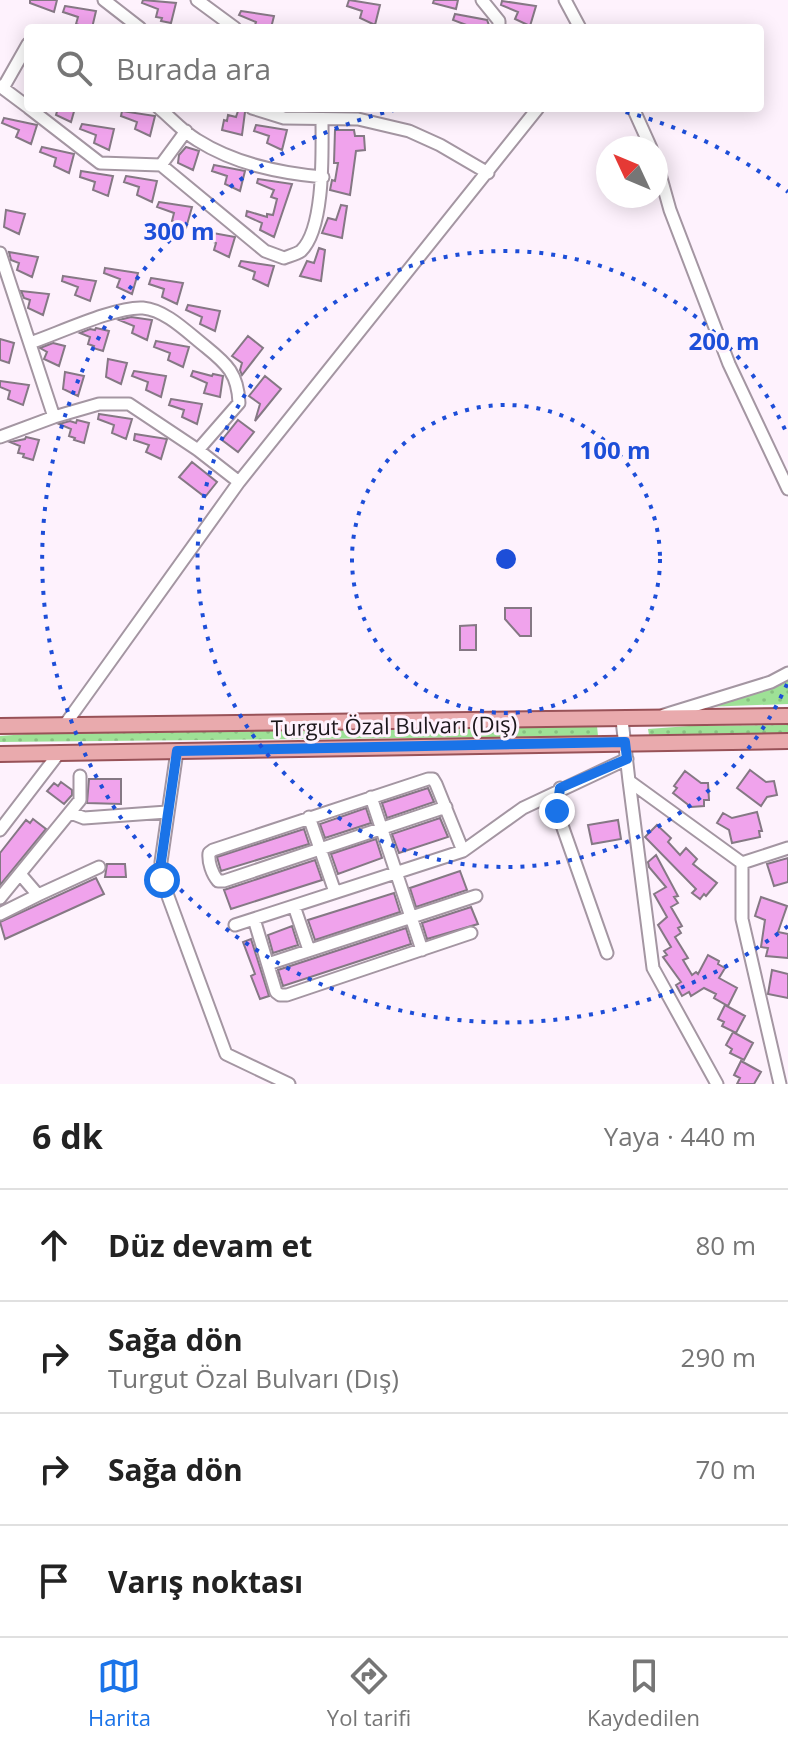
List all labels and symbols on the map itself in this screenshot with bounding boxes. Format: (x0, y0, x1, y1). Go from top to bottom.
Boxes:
north arrow (596, 136, 668, 208)
text: 300 m (144, 214, 214, 247)
text: 200 m (689, 324, 759, 357)
text: 100 m (580, 433, 650, 466)
centre of rings (492, 545, 520, 573)
street label: Turgut Özal Bulvarı (Dış) (271, 708, 517, 742)
route end (539, 793, 575, 829)
route start (144, 862, 180, 898)

